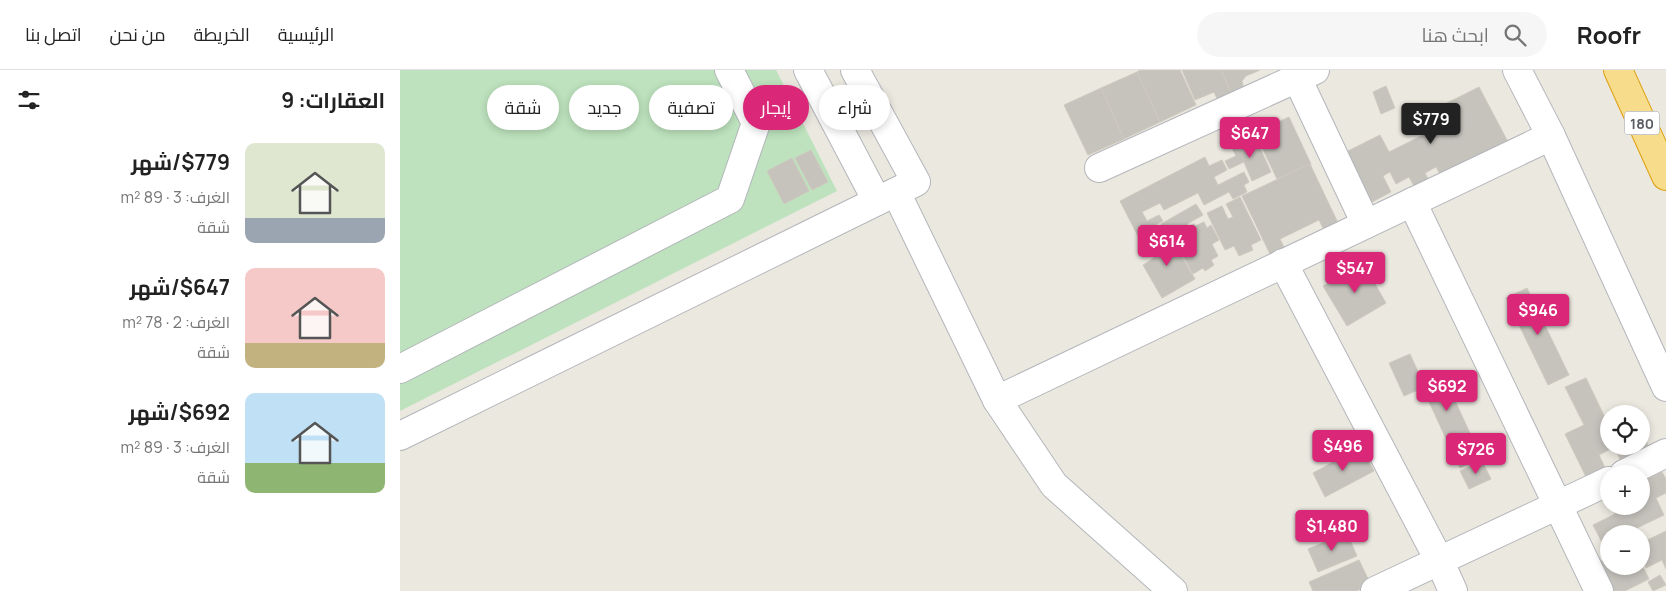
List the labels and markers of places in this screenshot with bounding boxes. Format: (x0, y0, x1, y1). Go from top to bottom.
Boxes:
pin: $779 (1401, 102, 1461, 145)
pin: $647 (1220, 116, 1280, 159)
pin: $614 (1137, 224, 1197, 267)
pin: $547 (1325, 252, 1385, 294)
pin: $946 (1508, 294, 1568, 336)
pin: $692 (1417, 370, 1477, 412)
pin: $496 (1313, 430, 1373, 472)
pin: $726 (1446, 432, 1506, 475)
pin: $1,480 (1291, 510, 1373, 552)

